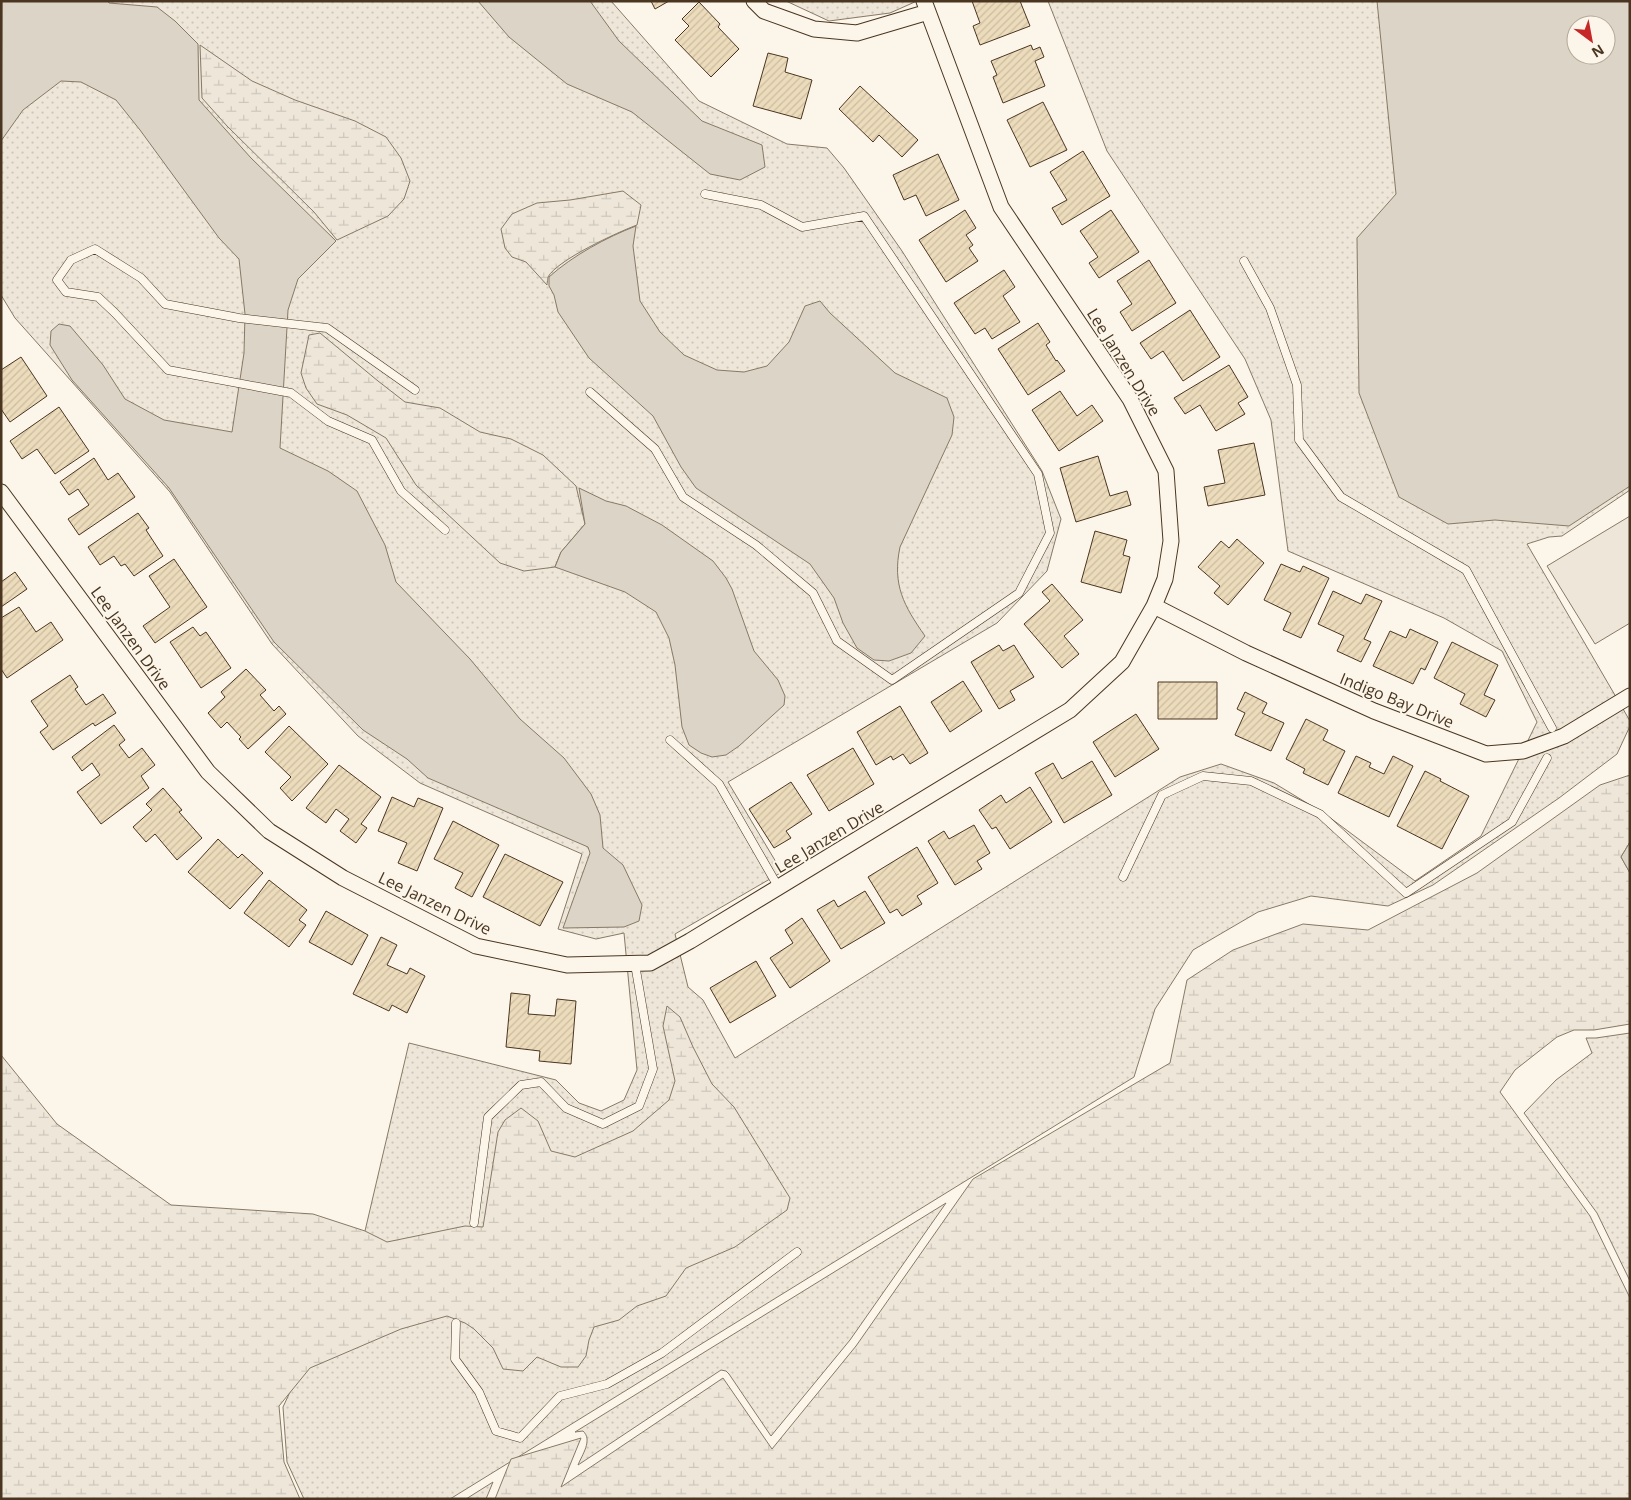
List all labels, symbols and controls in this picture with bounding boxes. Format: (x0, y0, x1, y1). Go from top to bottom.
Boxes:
north arrow (1566, 15, 1616, 65)
text: N (1588, 40, 1608, 63)
street label: Lee Janzen Drive (1082, 304, 1166, 420)
street label: Lee Janzen Drive (86, 582, 176, 694)
street label: Indigo Bay Drive (1337, 667, 1457, 733)
street label: Lee Janzen Drive (771, 796, 887, 878)
street label: Lee Janzen Drive (375, 866, 495, 940)

